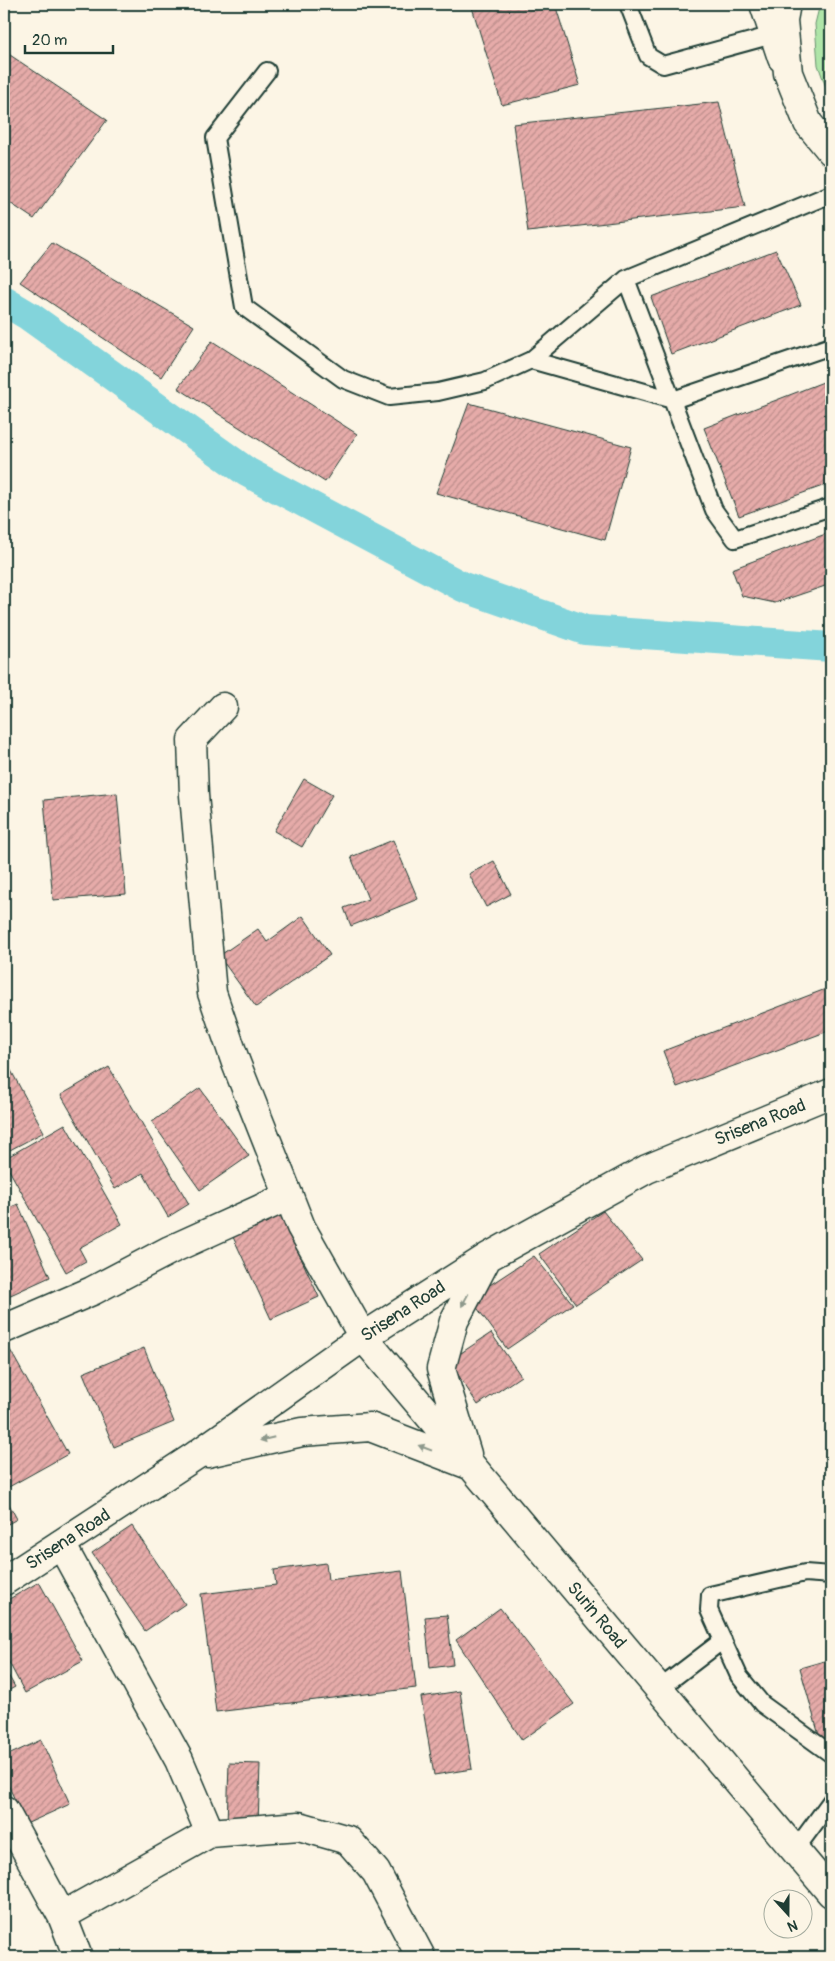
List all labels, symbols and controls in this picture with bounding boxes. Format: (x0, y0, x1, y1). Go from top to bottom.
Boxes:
scale bar (25, 22, 112, 54)
text: 20 m (32, 31, 67, 50)
street label: Srisena Road (711, 1094, 809, 1151)
street label: Srisena Road (357, 1276, 450, 1347)
one-way arrow (461, 1292, 469, 1307)
one-way arrow (260, 1435, 275, 1443)
one-way arrow (417, 1444, 432, 1452)
street label: Srisena Road (22, 1504, 115, 1575)
street label: Surin Road (562, 1577, 631, 1653)
north arrow (762, 1888, 812, 1938)
text: N (785, 1916, 800, 1935)

